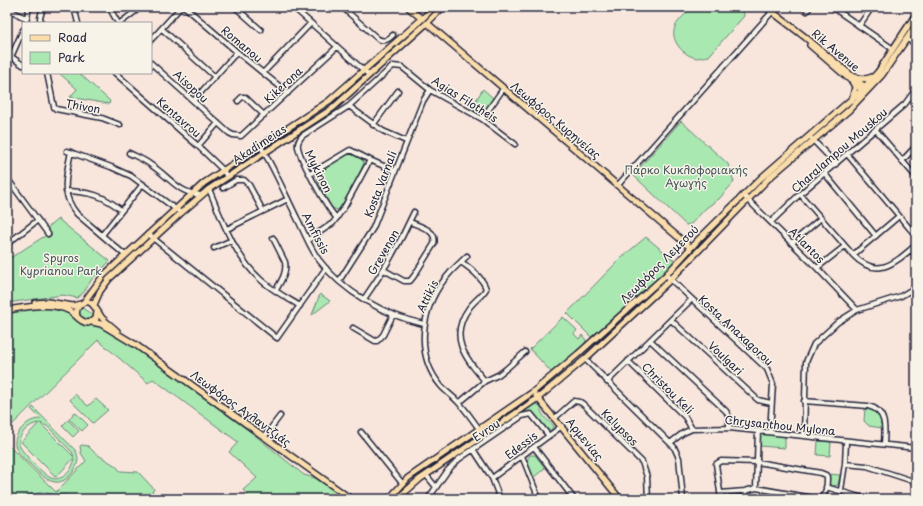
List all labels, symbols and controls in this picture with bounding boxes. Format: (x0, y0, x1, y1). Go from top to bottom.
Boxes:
legend (22, 22, 152, 74)
street label: Romanou (218, 22, 266, 66)
street label: Rik Avenue (808, 25, 864, 75)
text: Road (58, 28, 87, 46)
text: Park (58, 48, 85, 66)
street label: Kikerona (260, 63, 306, 107)
street label: Aisopou (170, 65, 212, 107)
street label: Agias Filotheis (429, 72, 501, 126)
street label: Λεωφόρος Κυρηνείας (507, 77, 605, 163)
street label: Kentavrou (153, 93, 205, 141)
street label: Thivon (64, 95, 102, 117)
street label: Charalampou Mouskou (787, 103, 891, 197)
street label: Akadimeias (229, 120, 289, 168)
street label: Mykinon (301, 147, 337, 195)
street label: Kosta Varnali (359, 148, 401, 220)
park label: Πάρκο Κυκλοφοριακής Αγωγής (624, 161, 748, 191)
street label: Amfissis (298, 209, 334, 257)
street label: Λεωφόρος Λεμεσού (616, 221, 702, 307)
street label: Atlantos (785, 223, 829, 267)
street label: Grevenon (363, 226, 403, 278)
park label: Spyros Kyprianou Park (20, 249, 102, 279)
street label: Attikis (412, 277, 442, 315)
street label: Kosta Anaxagorou (695, 291, 777, 369)
street label: Voulgari (705, 337, 747, 379)
street label: Christou Keli (638, 358, 698, 418)
street label: Λεωφόρος Αγλαντζιάς (187, 366, 295, 450)
street label: Kalypsos (598, 405, 642, 449)
street label: Chrysanthou Mylona (724, 411, 837, 439)
street label: Αρμενίας (562, 414, 608, 464)
street label: Evrou (469, 415, 503, 445)
street label: Edessis (501, 427, 541, 463)

